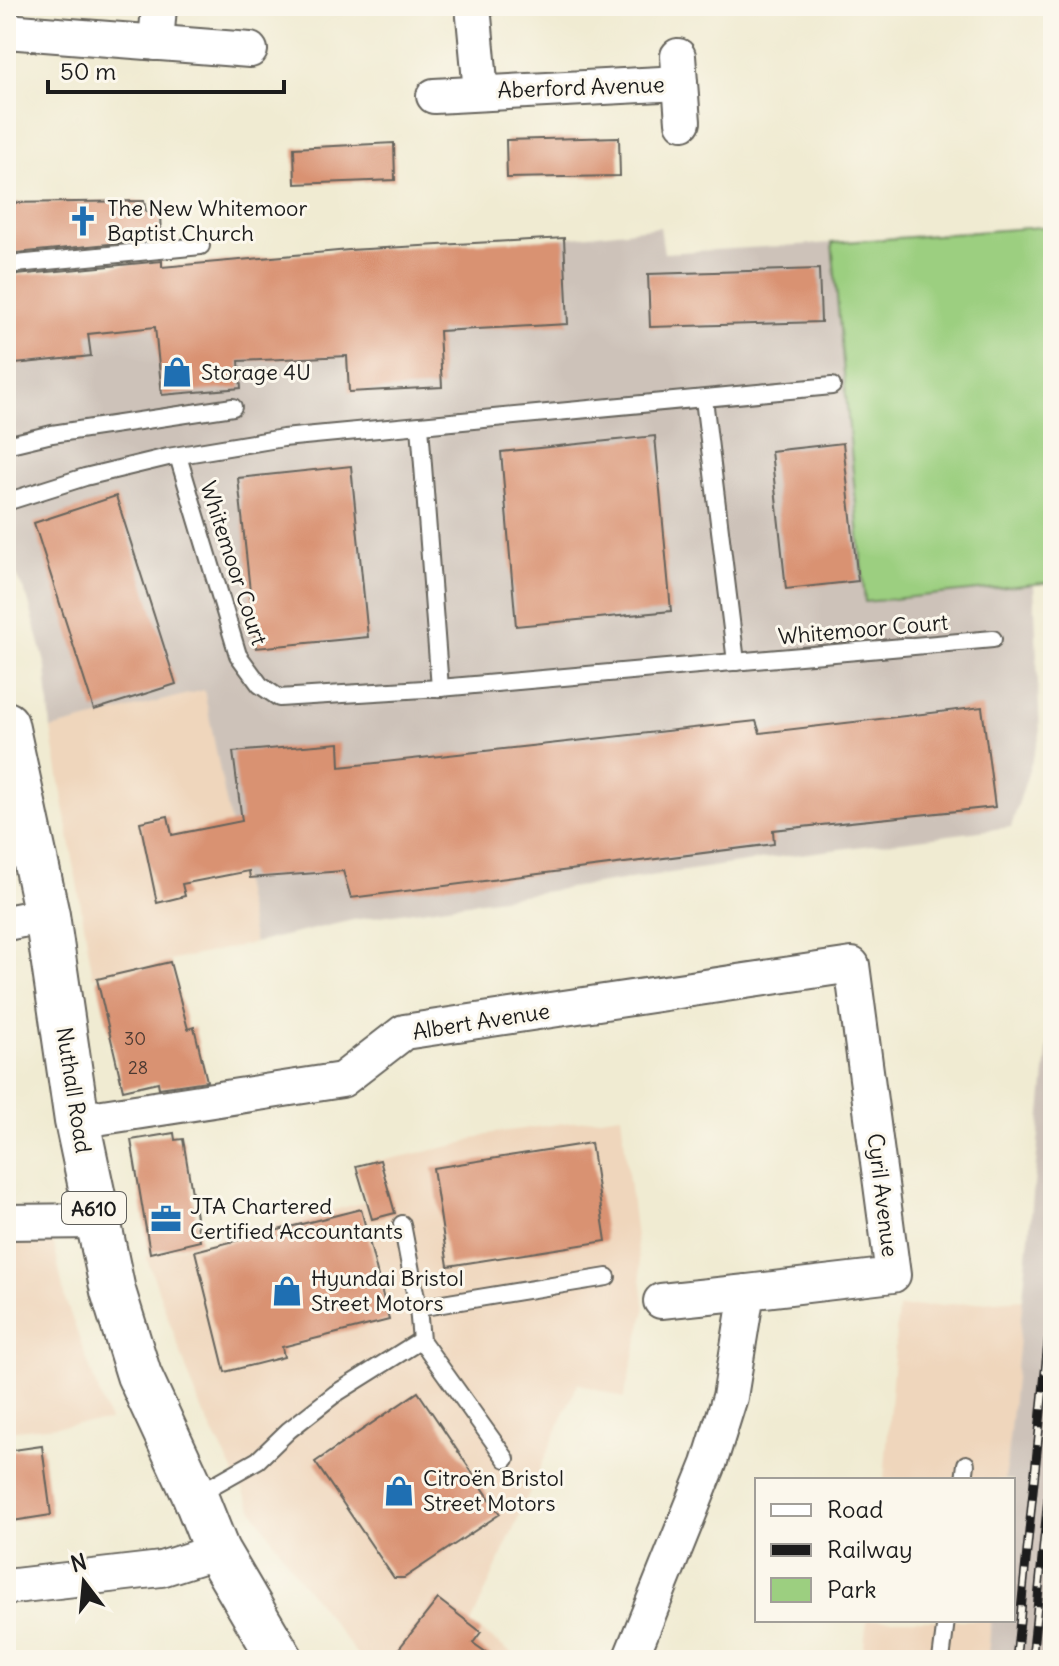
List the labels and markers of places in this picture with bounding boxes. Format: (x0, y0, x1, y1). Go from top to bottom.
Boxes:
place label: The New Whitemoor Baptist Church (107, 194, 307, 247)
church icon: The New Whitemoor Baptist Church (66, 204, 100, 238)
shop icon: Storage 4U (160, 355, 194, 389)
place label: Storage 4U (201, 358, 311, 386)
place label: JTA Chartered Certified Accountants (190, 1192, 403, 1245)
office icon: JTA Chartered Certified Accountants (149, 1202, 183, 1236)
place label: Hyundai Bristol Street Motors (311, 1264, 464, 1317)
shop icon: Hyundai Bristol Street Motors (270, 1274, 304, 1308)
place label: Citroën Bristol Street Motors (423, 1464, 564, 1517)
shop icon: Citroën Bristol Street Motors (382, 1474, 416, 1508)

